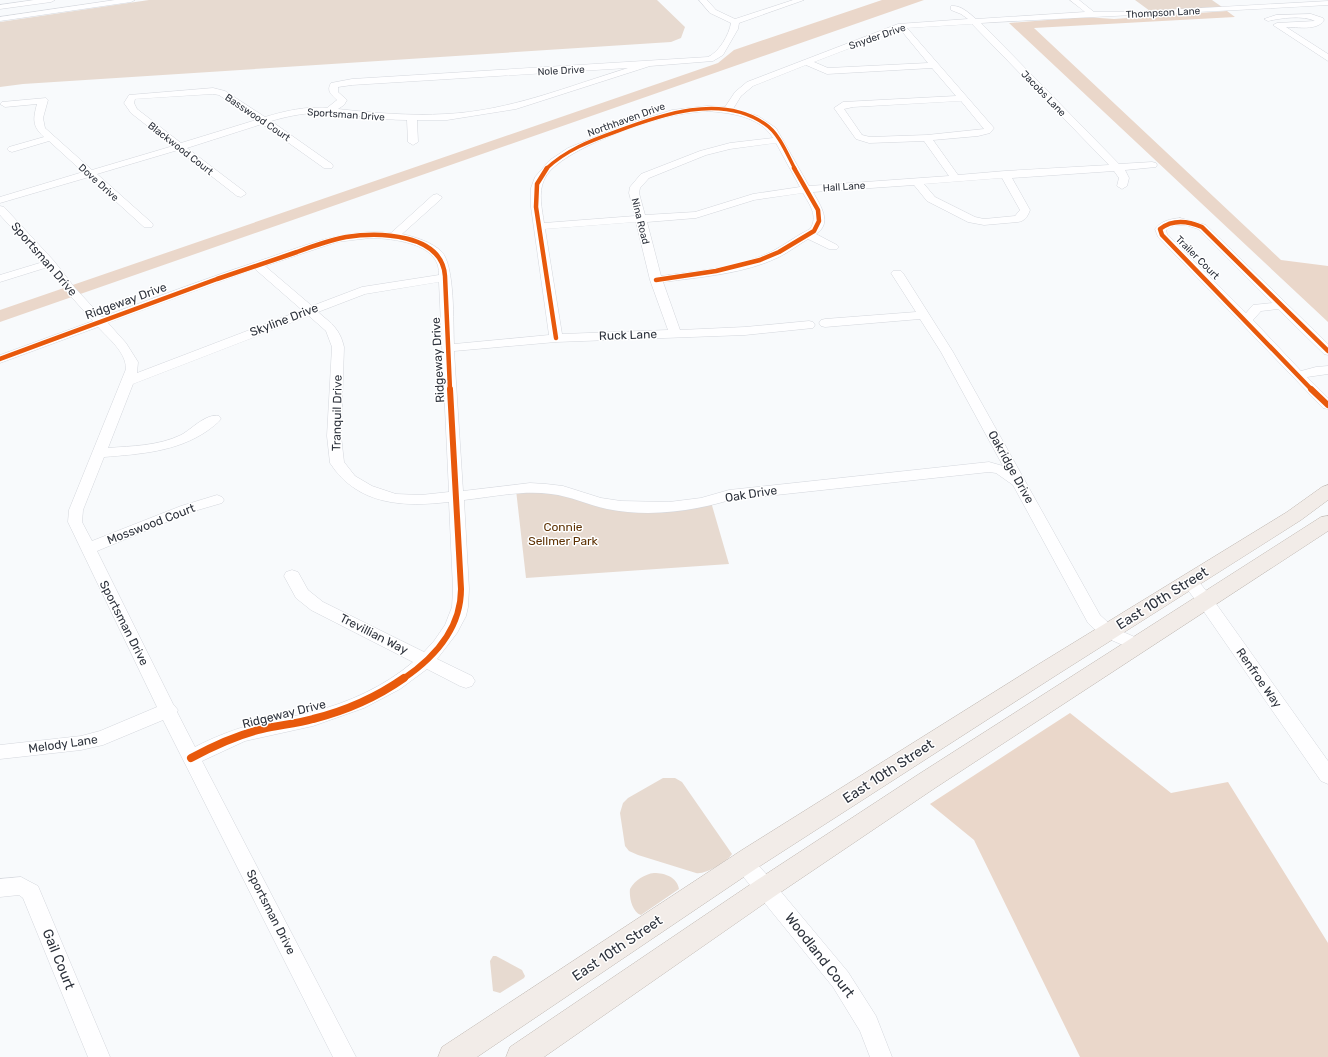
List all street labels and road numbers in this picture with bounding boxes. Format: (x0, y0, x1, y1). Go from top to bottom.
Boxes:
street label: Thompson Lane (1126, 5, 1201, 21)
street label: Snyder Drive (847, 22, 908, 52)
street label: Nole Drive (537, 64, 585, 78)
street label: Jacobs Lane (1018, 68, 1069, 120)
street label: Basswood Court (223, 92, 292, 144)
street label: Northhaven Drive (586, 100, 667, 140)
street label: Sportsman Drive (307, 106, 386, 124)
street label: Blackwood Court (145, 120, 215, 178)
street label: Dove Drive (76, 162, 121, 204)
street label: Hall Lane (822, 179, 866, 194)
street label: Nina Road (629, 197, 652, 246)
street label: Sportsman Drive (8, 219, 80, 299)
street label: Trailer Court (1173, 233, 1222, 282)
street label: Ridgeway Drive (83, 280, 169, 322)
street label: Skyline Drive (248, 300, 320, 339)
street label: Ridgeway Drive (429, 317, 447, 403)
street label: Ruck Lane (599, 327, 658, 343)
street label: Tranquil Drive (329, 374, 345, 451)
street label: Oakridge Drive (985, 428, 1037, 506)
street label: Oak Drive (724, 483, 778, 505)
street label: Mosswood Court (105, 501, 197, 547)
street label: East 10th Street (1113, 563, 1212, 633)
street label: Sportsman Drive (97, 578, 152, 668)
street label: Trevillian Way (338, 611, 411, 657)
street label: Renfroe Way (1233, 645, 1285, 711)
street label: Ridgeway Drive (241, 697, 328, 731)
street label: Melody Lane (27, 732, 99, 756)
street label: East 10th Street (840, 735, 937, 807)
street label: Sportsman Drive (244, 867, 299, 957)
street label: Woodland Court (781, 909, 858, 1002)
street label: East 10th Street (569, 912, 666, 985)
street label: Gail Court (39, 926, 79, 993)

